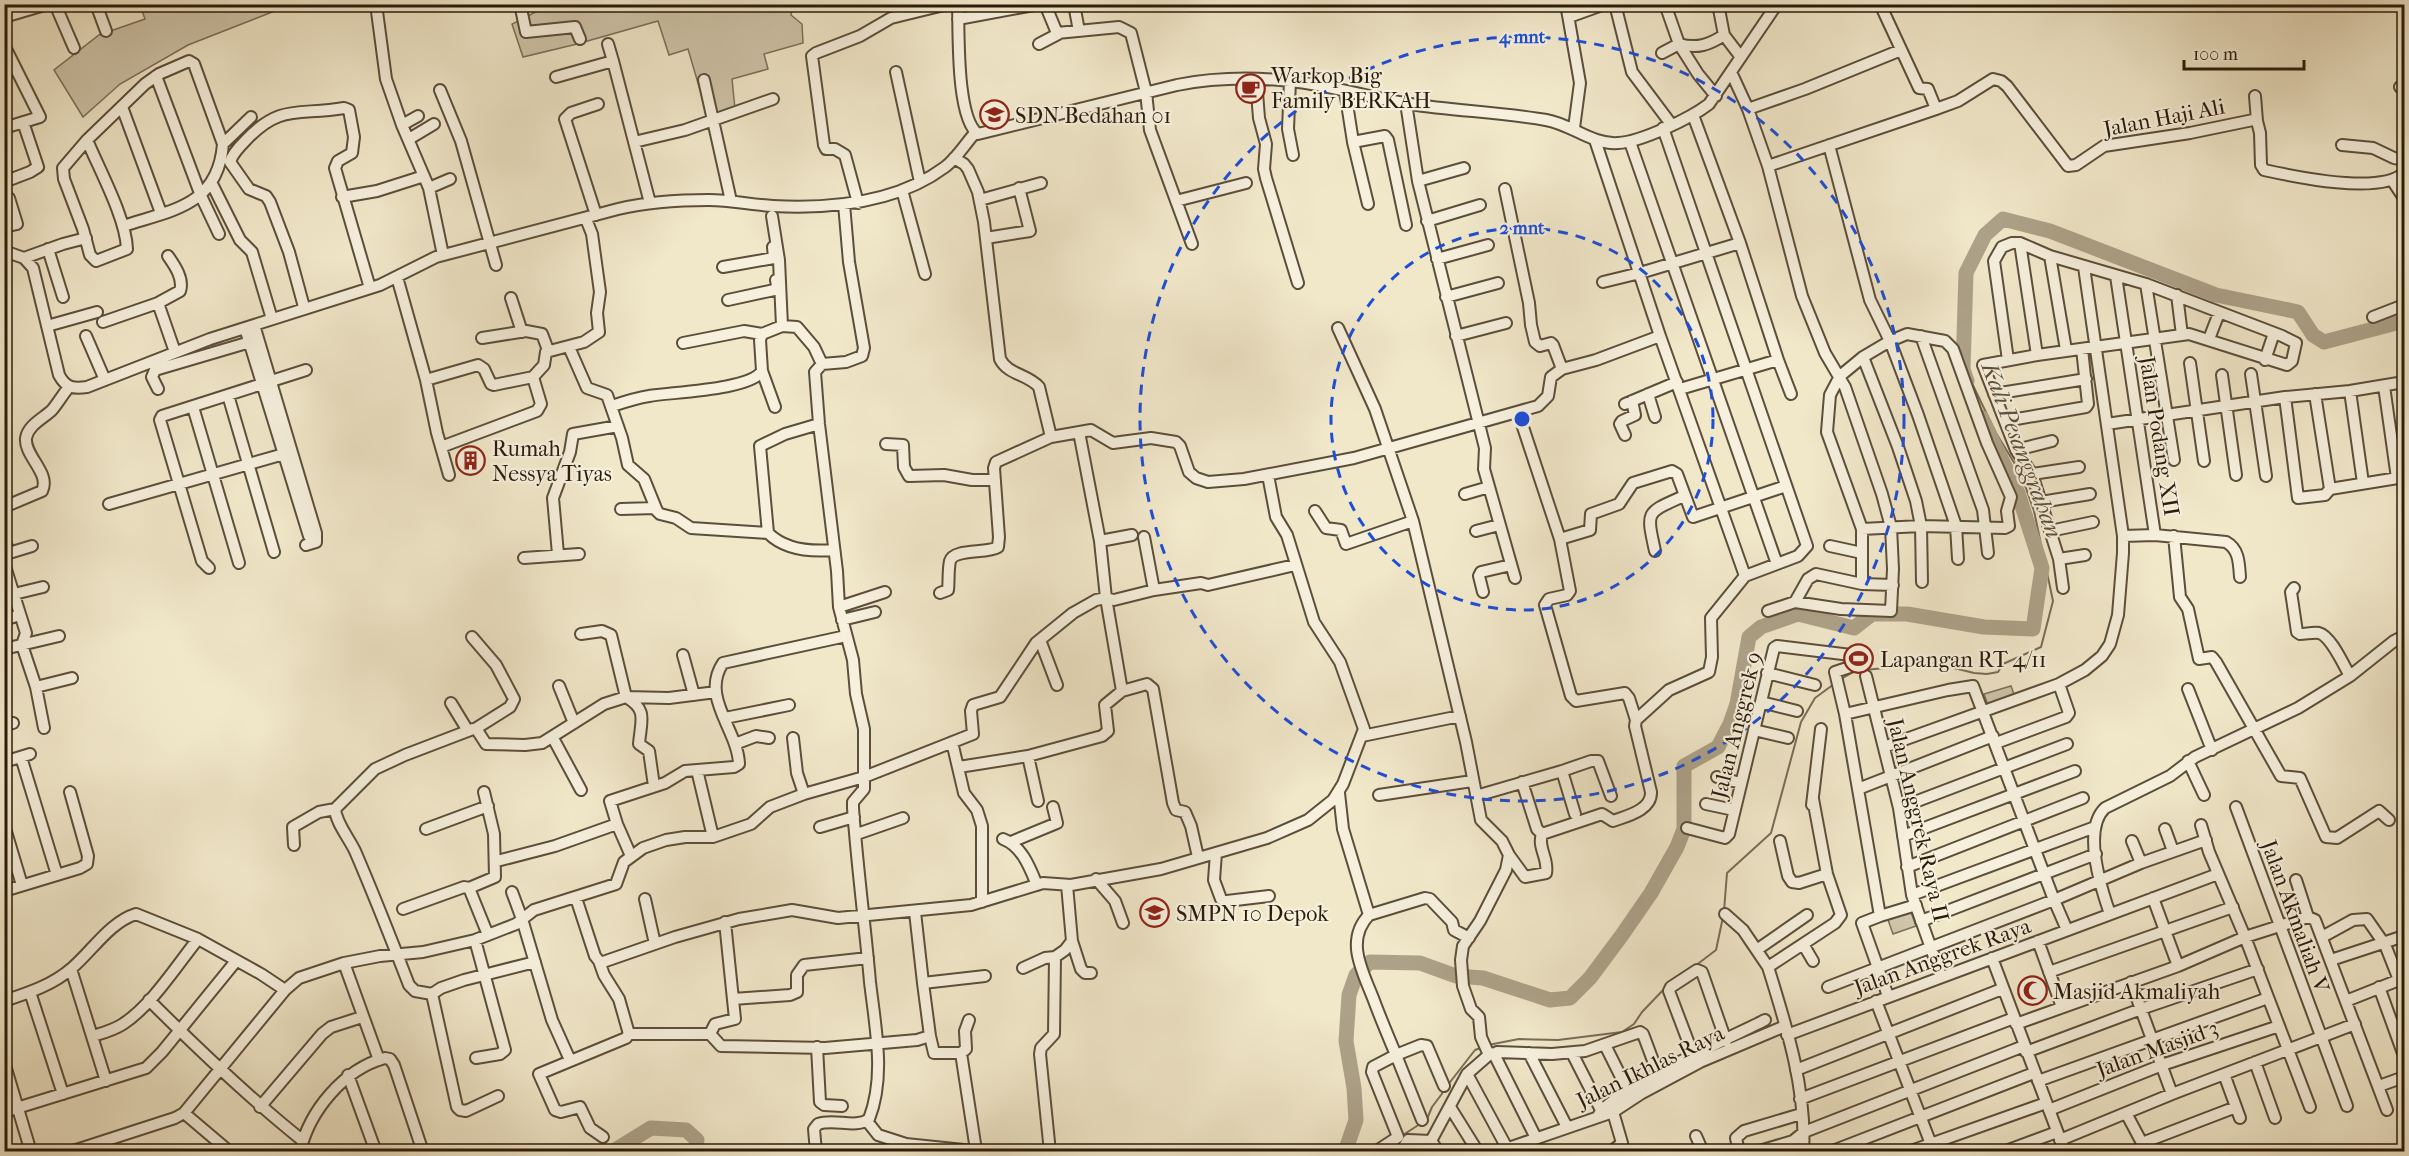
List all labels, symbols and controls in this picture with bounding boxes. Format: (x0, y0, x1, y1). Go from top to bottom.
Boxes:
text: 4 mnt (1498, 27, 1546, 48)
scale bar (2184, 33, 2304, 71)
text: 100 m (2193, 44, 2238, 65)
place label: Warkop Big Family BERKAH (1270, 63, 1431, 114)
cafe icon: Warkop Big Family BERKAH (1234, 72, 1266, 104)
street label: Jalan Haji Ali (2099, 93, 2228, 143)
school or university icon: SDN Bedahan 01 (978, 99, 1010, 131)
place label: SDN Bedahan 01 (1015, 103, 1171, 129)
text: 2 mnt (1500, 218, 1545, 239)
street label: Jalan Podang XII (2133, 352, 2185, 518)
water label: Kali Pesanggrahan (1975, 356, 2068, 542)
centre of rings (1512, 409, 1532, 429)
place label: Rumah Nessya Tiyas (492, 436, 612, 487)
building icon: Rumah Nessya Tiyas (455, 445, 487, 477)
sports icon: Lapangan RT 4/11 (1843, 643, 1875, 675)
place label: Lapangan RT 4/11 (1880, 647, 2047, 673)
street label: Jalan Anggrek 9 (1706, 649, 1768, 803)
street label: Jalan Anggrek Raya II (1881, 714, 1954, 925)
street label: Jalan Akmaliah V (2255, 835, 2335, 997)
school or university icon: SMPN 10 Depok (1139, 897, 1171, 929)
place label: SMPN 10 Depok (1176, 901, 1329, 927)
street label: Jalan Anggrek Raya (1849, 913, 2035, 1002)
mosque icon: Masjid Akmaliyah (2016, 975, 2048, 1007)
place label: Masjid Akmaliyah (2053, 979, 2221, 1005)
street label: Jalan Masjid 3 (2091, 1015, 2222, 1084)
street label: Jalan Ikhlas Raya (1571, 1020, 1729, 1115)

